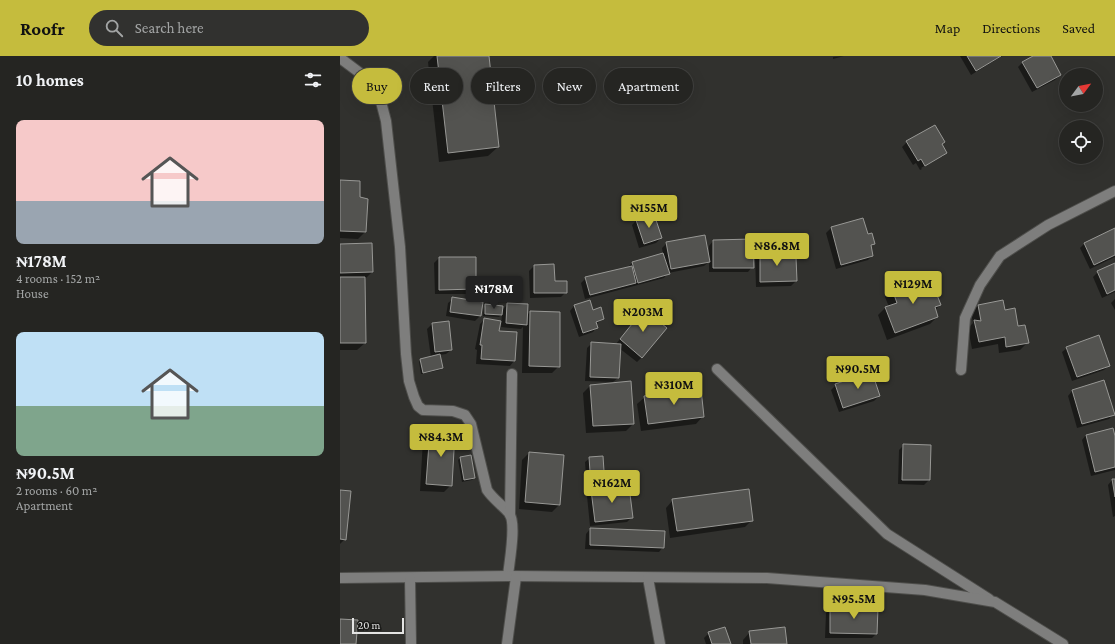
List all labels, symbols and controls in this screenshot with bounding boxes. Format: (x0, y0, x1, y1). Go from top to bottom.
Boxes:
search box (89, 10, 369, 46)
icon: search (103, 17, 125, 39)
text: Roofr (20, 18, 65, 39)
text: Search here (135, 20, 204, 36)
text: Map (935, 20, 960, 36)
text: Directions (982, 20, 1040, 36)
text: Saved (1062, 20, 1095, 36)
chip: Buy (352, 68, 402, 104)
chip: Rent (410, 68, 463, 104)
chip: Filters (471, 68, 535, 104)
chip: New (543, 68, 596, 104)
chip: Apartment (604, 68, 693, 104)
north arrow (1059, 68, 1103, 112)
map controls (1059, 68, 1103, 164)
icon: filters (302, 69, 324, 91)
text: 10 homes (16, 71, 84, 90)
button: locate (1059, 120, 1103, 164)
icon: home (134, 146, 206, 218)
pin: ₦155M (621, 195, 677, 229)
text: ₦155M (630, 200, 668, 215)
pin: ₦86.8M (744, 233, 810, 267)
text: ₦86.8M (754, 238, 800, 253)
text: ₦178M (16, 252, 67, 271)
text: 4 rooms · 152 m² (16, 271, 100, 286)
pin: ₦129M (885, 271, 941, 305)
pin: ₦178M (466, 276, 522, 310)
text: ₦129M (894, 276, 932, 291)
text: ₦178M (475, 281, 513, 296)
text: House (16, 286, 49, 301)
pin: ₦203M (615, 299, 671, 333)
text: ₦203M (623, 304, 663, 319)
pin: ₦90.5M (825, 356, 891, 390)
icon: home (134, 358, 206, 430)
text: ₦90.5M (836, 361, 880, 376)
pin: ₦310M (646, 372, 702, 406)
text: ₦310M (654, 377, 694, 392)
pin: ₦84.3M (408, 424, 474, 458)
text: ₦84.3M (419, 429, 463, 444)
text: ₦90.5M (16, 464, 75, 483)
pin: ₦162M (584, 470, 640, 504)
text: ₦162M (593, 475, 631, 490)
text: 2 rooms · 60 m² (16, 483, 97, 498)
text: Apartment (16, 498, 73, 513)
pin: ₦95.5M (821, 586, 887, 620)
text: ₦95.5M (832, 591, 876, 606)
scale bar (352, 616, 404, 635)
text: 20 m (358, 619, 380, 631)

